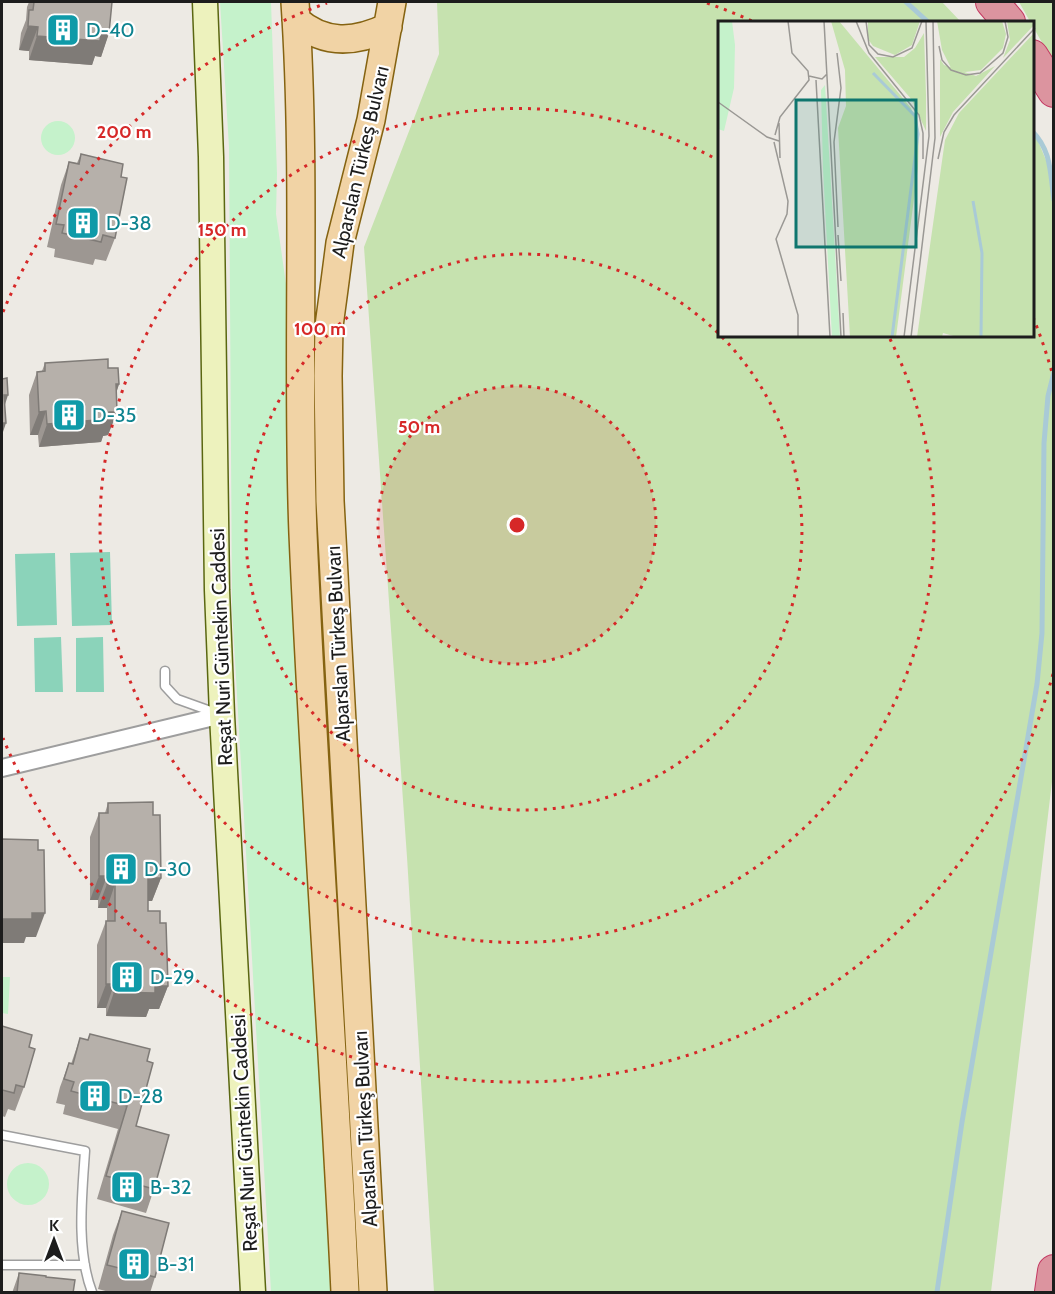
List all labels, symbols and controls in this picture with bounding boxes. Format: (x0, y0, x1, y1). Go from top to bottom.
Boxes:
building icon: D-40 (45, 12, 81, 48)
place label: D-40 (86, 18, 135, 42)
inset map (718, 21, 1034, 338)
street label: Alparslan Türkeş Bulvarı (326, 64, 394, 260)
text: 200 m (97, 121, 151, 143)
building icon: D-38 (65, 205, 101, 241)
place label: D-38 (106, 211, 152, 235)
text: 150 m (198, 219, 246, 241)
text: 100 m (294, 318, 346, 340)
building icon: D-35 (51, 397, 87, 433)
place label: D-35 (92, 403, 136, 427)
text: 50 m (398, 416, 440, 438)
centre of rings (507, 515, 527, 535)
street label: Reşat Nuri Güntekin Caddesi (205, 528, 237, 766)
street label: Alparslan Türkeş Bulvarı (321, 545, 355, 743)
building icon: D-30 (103, 851, 139, 887)
place label: D-30 (144, 857, 192, 881)
building icon: D-29 (109, 959, 145, 995)
place label: D-29 (150, 965, 195, 989)
street label: Reşat Nuri Güntekin Caddesi (226, 1014, 262, 1252)
street label: Alparslan Türkeş Bulvarı (348, 1030, 382, 1228)
building icon: D-28 (77, 1078, 113, 1114)
place label: D-28 (118, 1084, 163, 1108)
building icon: B-32 (109, 1169, 145, 1205)
place label: B-32 (150, 1175, 191, 1199)
north arrow (24, 1210, 84, 1270)
text: K (49, 1216, 59, 1235)
building icon: B-31 (116, 1246, 152, 1282)
place label: B-31 (157, 1252, 195, 1276)

